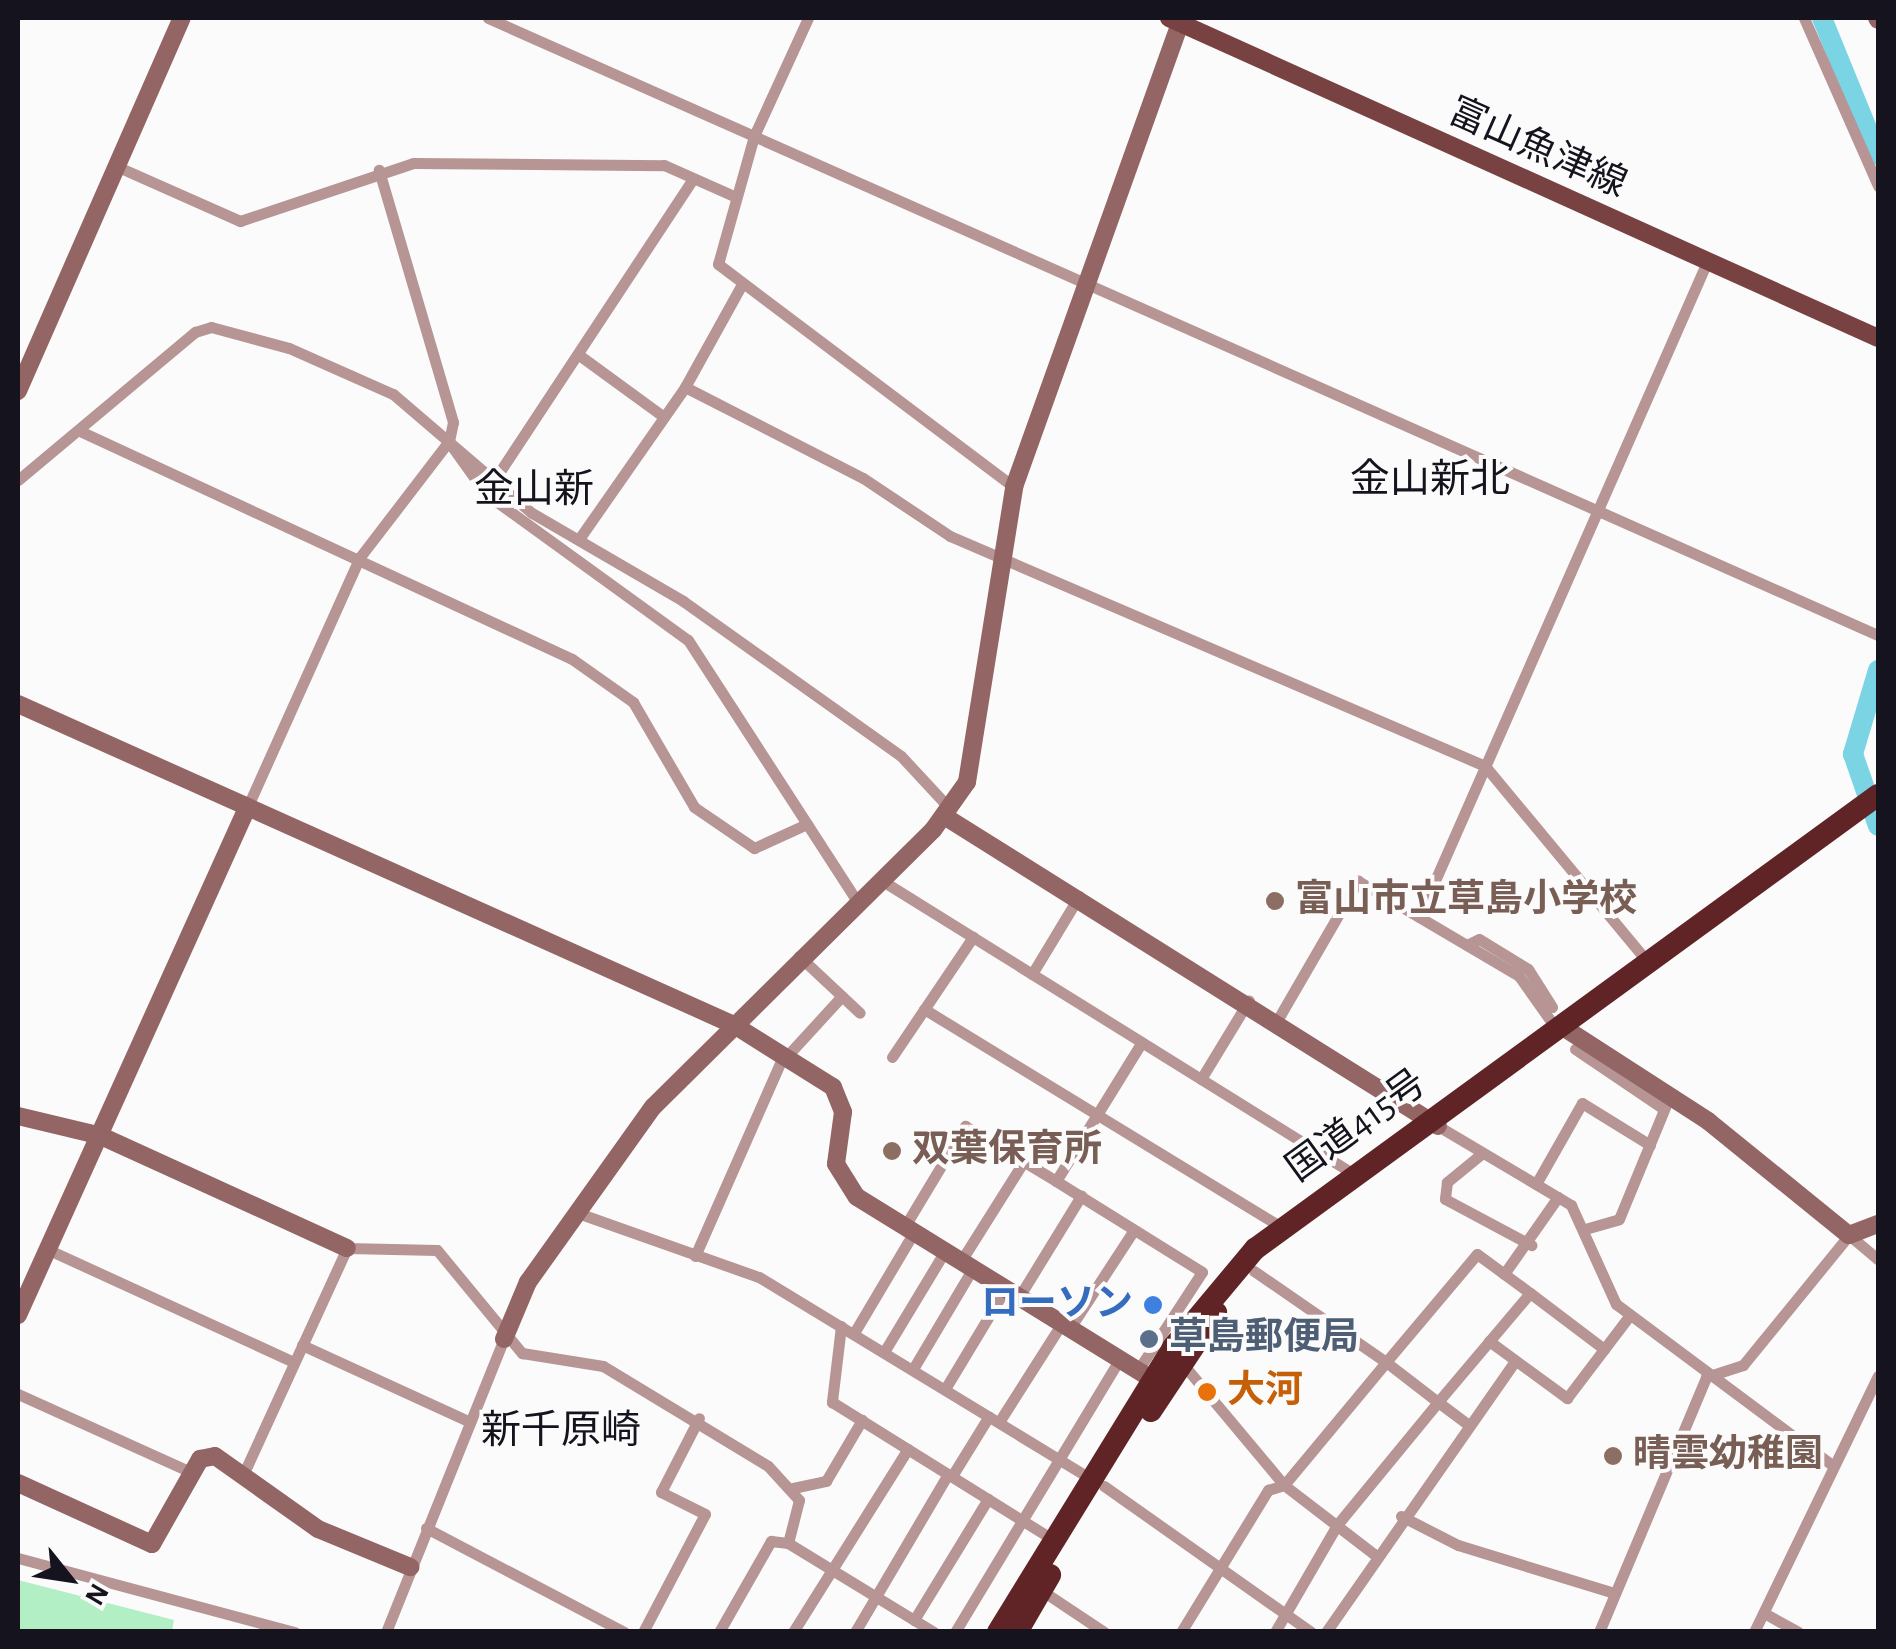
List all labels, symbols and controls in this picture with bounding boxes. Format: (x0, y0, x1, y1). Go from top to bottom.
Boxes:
street label: 富山魚津線 (1441, 90, 1633, 208)
district label: 金山新北 (1350, 456, 1510, 504)
district label: 金山新 (474, 466, 594, 514)
place label: 富山市立草島小学校 (1295, 878, 1637, 924)
marker: 富山市立草島小学校 (1264, 890, 1286, 912)
street label: 国道415号 (1278, 1061, 1436, 1193)
place label: 双葉保育所 (912, 1128, 1102, 1174)
marker: 双葉保育所 (881, 1140, 903, 1162)
place label: ローソン (981, 1282, 1133, 1328)
marker: ローソン (1142, 1294, 1164, 1316)
place label: 草島郵便局 (1169, 1316, 1359, 1362)
marker: 草島郵便局 (1138, 1328, 1160, 1350)
place label: 大河 (1227, 1369, 1303, 1415)
marker: 大河 (1196, 1381, 1218, 1403)
district label: 新千原崎 (481, 1407, 641, 1455)
place label: 晴雲幼稚園 (1633, 1433, 1823, 1479)
marker: 晴雲幼稚園 (1602, 1445, 1624, 1467)
north arrow (20, 1529, 120, 1629)
text: N (79, 1579, 113, 1609)

